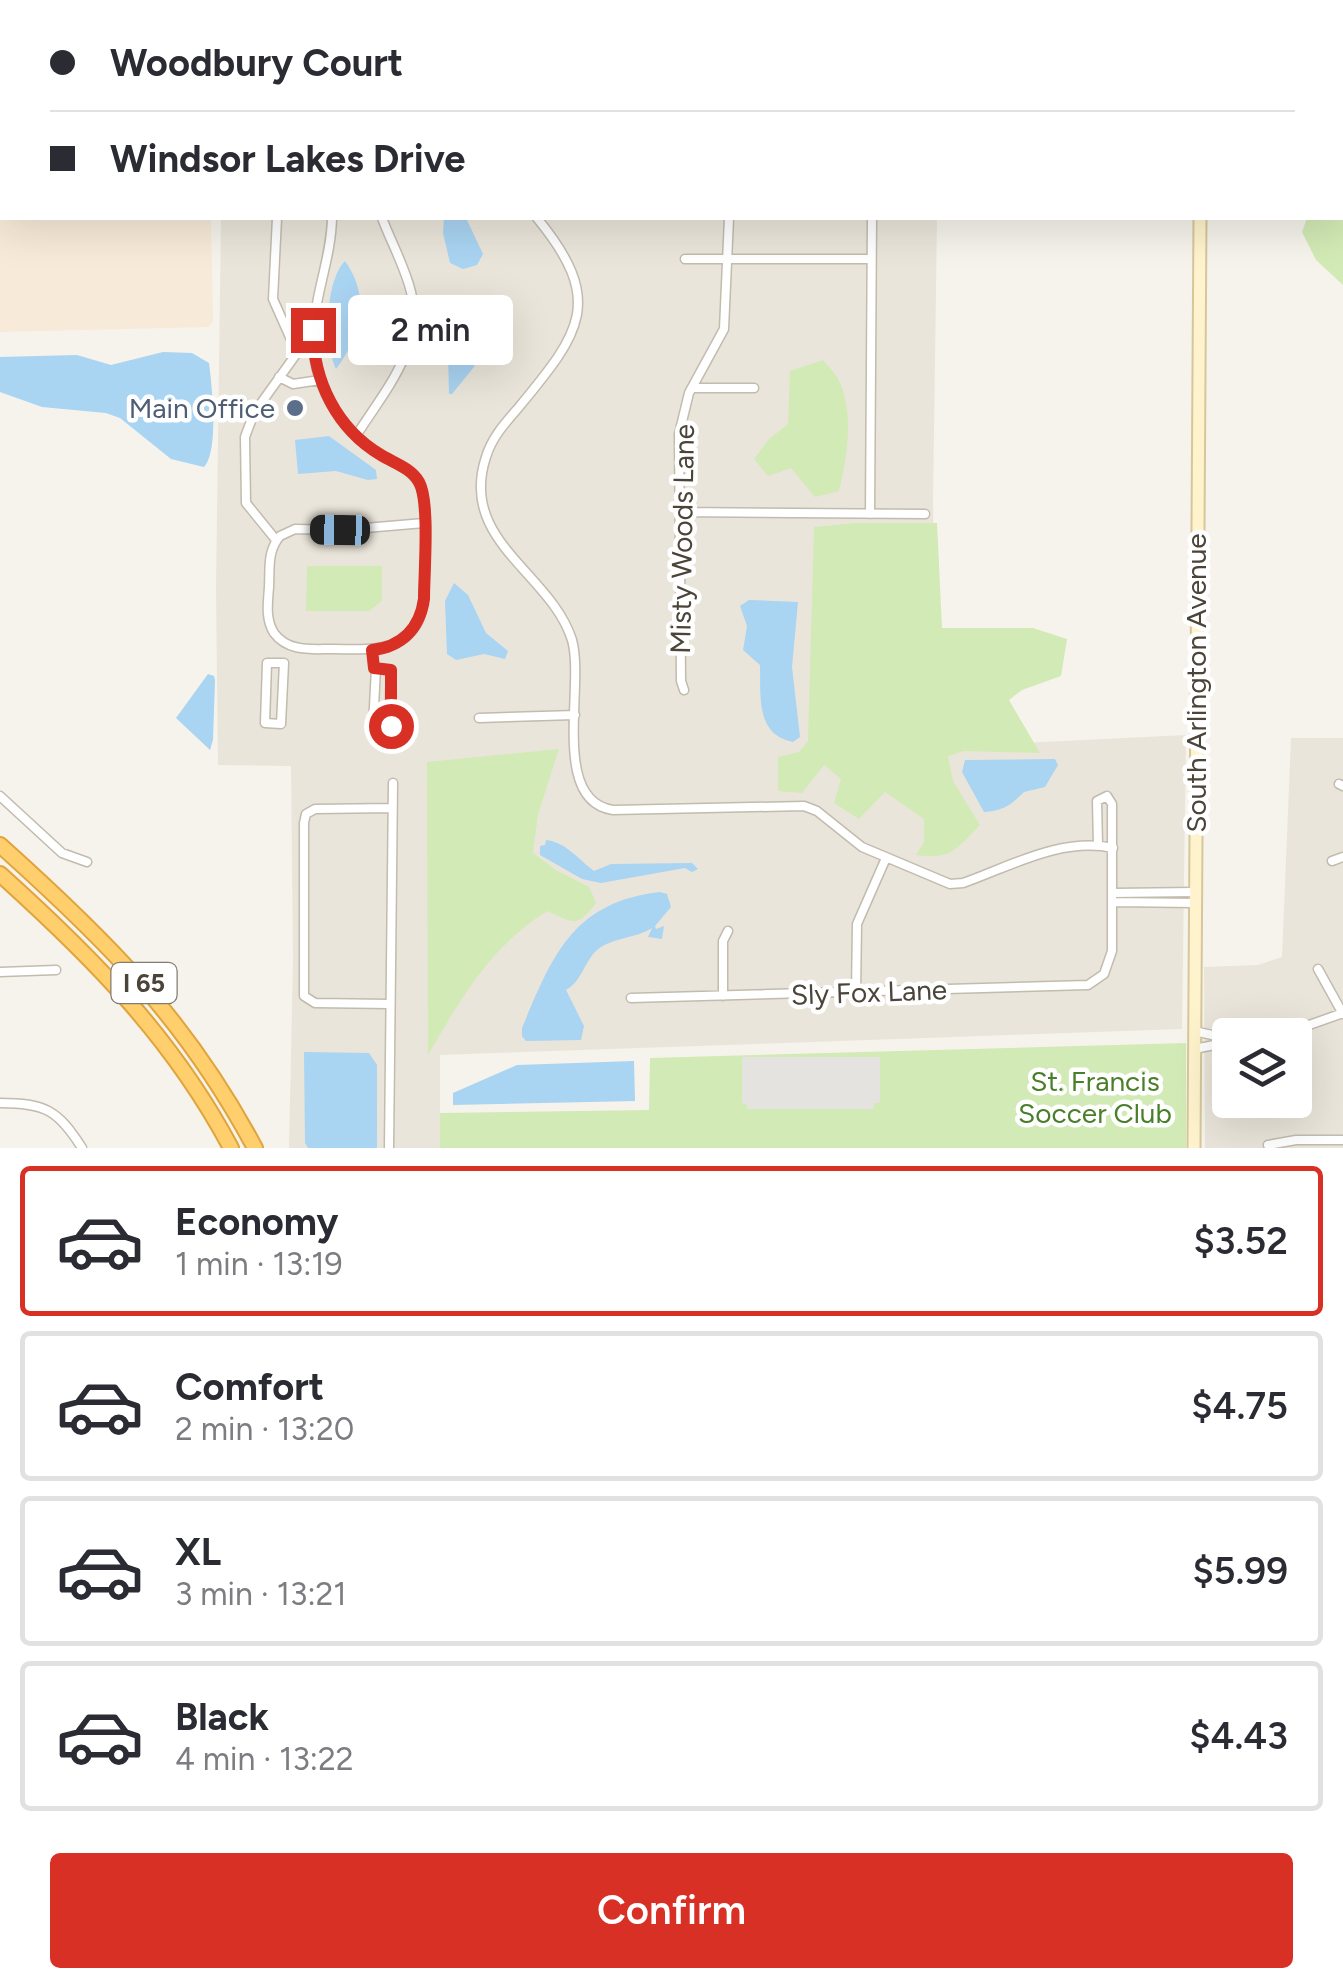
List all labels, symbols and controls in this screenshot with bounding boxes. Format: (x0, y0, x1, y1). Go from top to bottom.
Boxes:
text: Woodbury Court (110, 40, 403, 86)
text: Windsor Lakes Drive (110, 136, 465, 182)
callout: 2 min (348, 295, 513, 365)
route end (291, 308, 336, 353)
text: 2 min (391, 311, 470, 349)
place label: Main Office (129, 391, 275, 425)
marker: Main Office (284, 397, 306, 419)
street label: Misty Woods Lane (663, 424, 701, 654)
car (310, 514, 370, 546)
street label: South Arlington Avenue (1179, 533, 1213, 833)
route start (369, 704, 414, 749)
road number: I 65 (112, 963, 176, 1003)
street label: Sly Fox Lane (790, 972, 948, 1012)
map controls (1212, 1018, 1312, 1118)
button: layers (1212, 1018, 1312, 1118)
park label: St. Francis Soccer Club (1018, 1064, 1172, 1130)
icon: car (55, 1196, 145, 1286)
text: Economy (175, 1199, 338, 1245)
text: $3.52 (1193, 1218, 1288, 1264)
text: 1 min · 13:19 (175, 1245, 343, 1283)
icon: car (55, 1361, 145, 1451)
text: Comfort (175, 1364, 324, 1410)
text: $4.75 (1191, 1383, 1288, 1429)
text: 2 min · 13:20 (175, 1410, 354, 1448)
icon: car (55, 1526, 145, 1616)
text: XL (175, 1529, 221, 1575)
text: $5.99 (1192, 1548, 1288, 1594)
text: 3 min · 13:21 (175, 1575, 347, 1613)
icon: car (55, 1691, 145, 1781)
text: Black (175, 1694, 269, 1740)
text: $4.43 (1189, 1713, 1288, 1759)
text: 4 min · 13:22 (175, 1740, 354, 1778)
button: Confirm (50, 1853, 1293, 1968)

